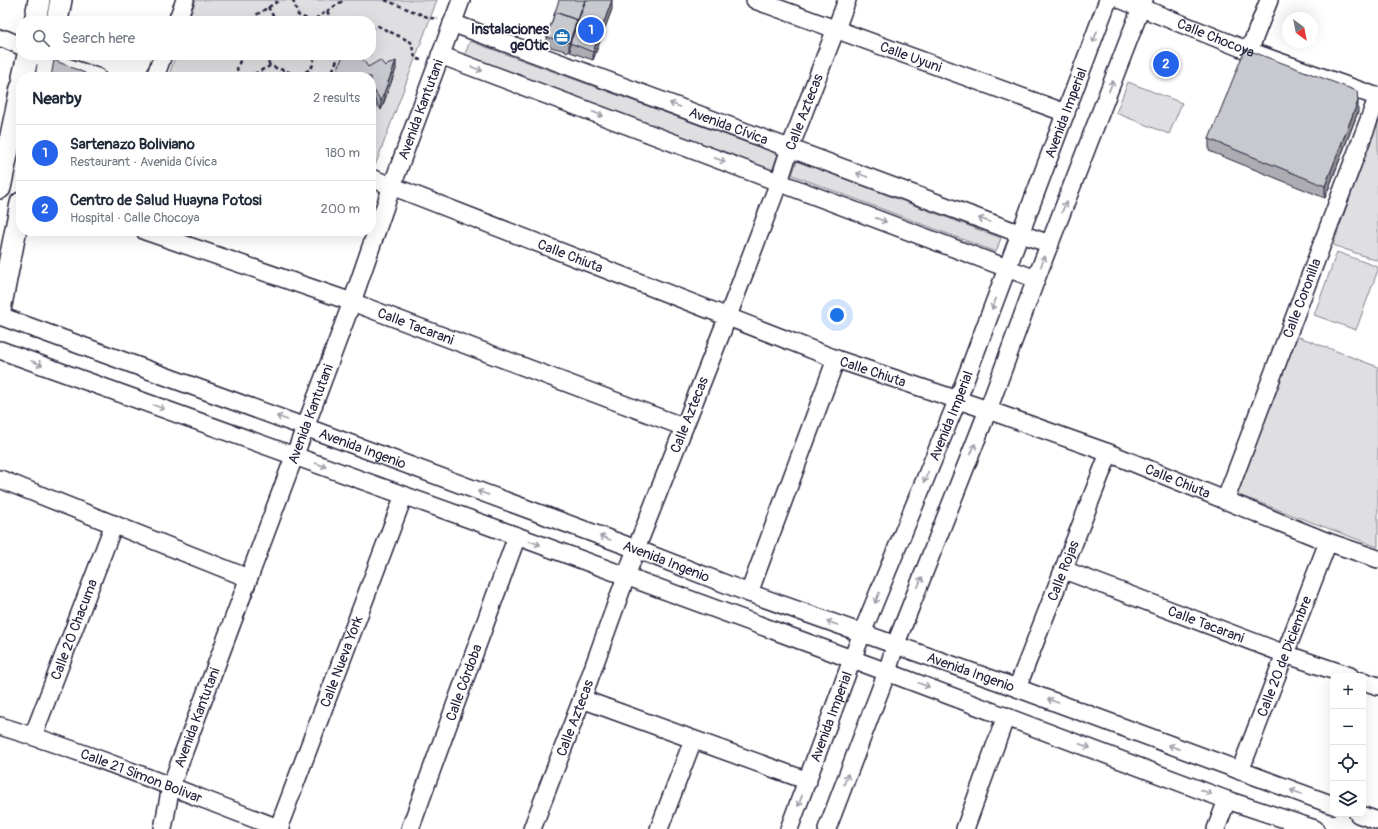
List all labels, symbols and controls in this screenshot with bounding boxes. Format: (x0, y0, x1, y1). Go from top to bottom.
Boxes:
north arrow (1282, 12, 1318, 48)
pin: 1 (578, 15, 604, 45)
street label: Calle Chocoya (1175, 15, 1257, 61)
search box (16, 16, 376, 60)
place label: Instalaciones ge0tic (471, 21, 550, 54)
icon: search (30, 27, 52, 49)
office icon: Instalaciones ge0tic (552, 27, 572, 47)
text: Search here (62, 29, 135, 48)
one-way arrow (1090, 30, 1098, 42)
street label: Calle Uyuni (878, 38, 945, 76)
pin: 2 (1153, 49, 1179, 79)
street label: Avenida Kantutani (394, 56, 447, 162)
one-way arrow (470, 65, 482, 73)
street label: Avenida Imperial (1041, 65, 1090, 160)
street label: Calle Aztecas (781, 71, 827, 153)
one-way arrow (1107, 81, 1115, 93)
text: Nearby (32, 88, 81, 109)
text: 2 results (313, 90, 360, 106)
one-way arrow (669, 101, 681, 109)
street label: Avenida Cívica (687, 103, 770, 148)
one-way arrow (592, 111, 604, 119)
text: Sartenazo Boliviano (70, 135, 195, 154)
text: 1 (42, 145, 48, 161)
text: 180 m (325, 145, 360, 161)
text: Restaurant · Avenida Cívica (70, 154, 217, 170)
one-way arrow (714, 156, 726, 164)
one-way arrow (857, 171, 869, 179)
text: Centro de Salud Huayna Potosi (70, 191, 262, 210)
text: 2 (41, 201, 49, 217)
text: 200 m (321, 201, 360, 217)
one-way arrow (1060, 202, 1068, 214)
text: Hospital · Calle Chocoya (70, 210, 199, 226)
one-way arrow (978, 216, 990, 224)
one-way arrow (875, 217, 887, 225)
street label: Calle Chiuta (535, 235, 606, 276)
one-way arrow (1039, 256, 1047, 268)
street label: Calle Coronilla (1279, 256, 1324, 340)
one-way arrow (989, 298, 997, 310)
street label: Calle Tacarani (375, 304, 457, 348)
your location (827, 305, 847, 325)
street label: Calle Chiuta (838, 352, 908, 390)
one-way arrow (30, 360, 43, 367)
street label: Avenida Kantutani (284, 361, 337, 466)
street label: Avenida Imperial (925, 368, 976, 463)
street label: Calle Aztecas (666, 374, 712, 455)
one-way arrow (153, 403, 165, 411)
one-way arrow (277, 414, 289, 422)
street label: Avenida Ingenio (317, 424, 409, 472)
one-way arrow (969, 443, 977, 455)
street label: Calle Chiuta (1143, 460, 1213, 502)
one-way arrow (315, 461, 327, 469)
one-way arrow (922, 471, 929, 483)
one-way arrow (478, 488, 490, 496)
one-way arrow (600, 533, 612, 541)
street label: Avenida Ingenio (621, 536, 713, 586)
street label: Calle Rojas (1043, 537, 1083, 603)
one-way arrow (529, 539, 541, 547)
street label: Calle 20 Chacuma (47, 577, 101, 682)
one-way arrow (916, 577, 924, 589)
one-way arrow (872, 591, 880, 603)
street label: Calle 20 de Diciembre (1253, 593, 1315, 719)
street label: Calle Tacarani (1165, 602, 1247, 646)
street label: Calle Nueva York (316, 613, 366, 710)
one-way arrow (826, 618, 838, 626)
street label: Calle Córdoba (442, 642, 485, 723)
street label: Avenida Ingenio (925, 648, 1017, 695)
street label: Avenida Kantutani (170, 665, 223, 770)
street label: Avenida Imperial (806, 669, 855, 764)
map controls (1330, 673, 1366, 817)
button: + (1330, 673, 1366, 709)
street label: Calle Aztecas (552, 677, 597, 759)
one-way arrow (917, 682, 929, 690)
one-way arrow (1046, 697, 1059, 704)
button: − (1330, 709, 1366, 745)
one-way arrow (1078, 742, 1090, 750)
one-way arrow (1169, 742, 1181, 750)
street label: Calle 21 Simon Bolivar (78, 745, 205, 806)
button: locate (1330, 745, 1366, 781)
one-way arrow (843, 774, 851, 786)
button: layers (1330, 781, 1366, 817)
one-way arrow (1291, 787, 1303, 795)
one-way arrow (1200, 788, 1212, 796)
one-way arrow (796, 794, 804, 806)

